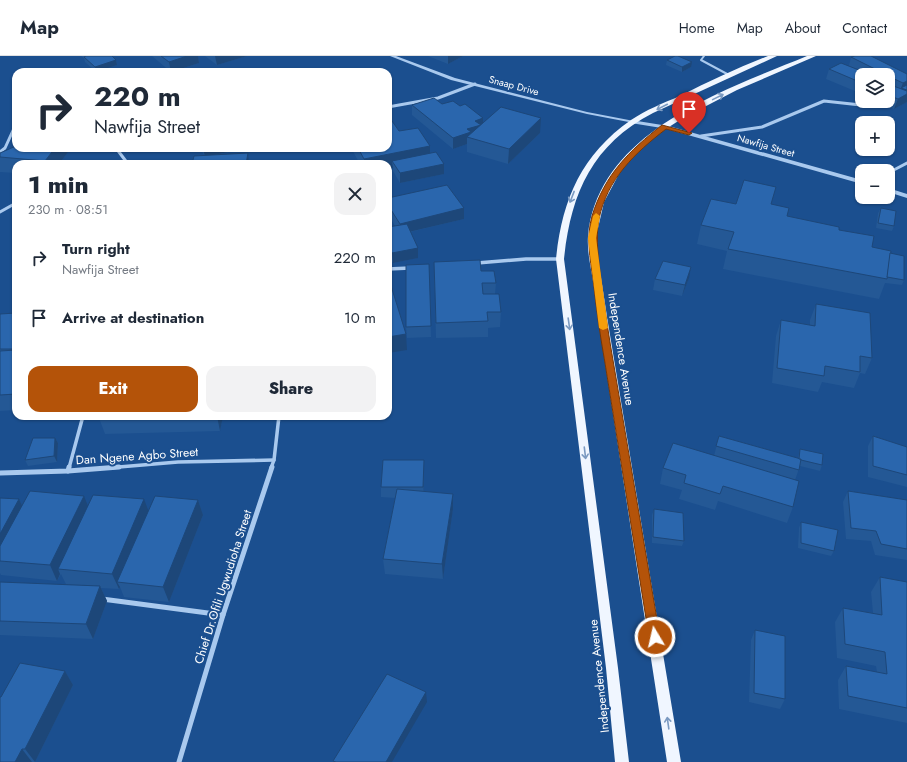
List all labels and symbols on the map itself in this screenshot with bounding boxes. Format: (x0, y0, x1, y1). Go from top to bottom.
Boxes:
street label: Snaap Drive (487, 72, 541, 99)
pin (672, 92, 706, 133)
one-way arrow (712, 93, 724, 100)
one-way arrow (656, 103, 668, 111)
street label: Nawfija Street (735, 130, 797, 161)
one-way arrow (568, 190, 576, 202)
street label: Independence Avenue (603, 291, 639, 407)
one-way arrow (565, 317, 573, 330)
street label: Dan Ngene Agbo Street (75, 443, 199, 469)
one-way arrow (581, 446, 589, 459)
street label: Chief Dr.Ofili Ugwudioha Street (190, 507, 256, 666)
position arrow (634, 616, 676, 658)
street label: Independence Avenue (584, 618, 614, 734)
one-way arrow (664, 717, 672, 730)

